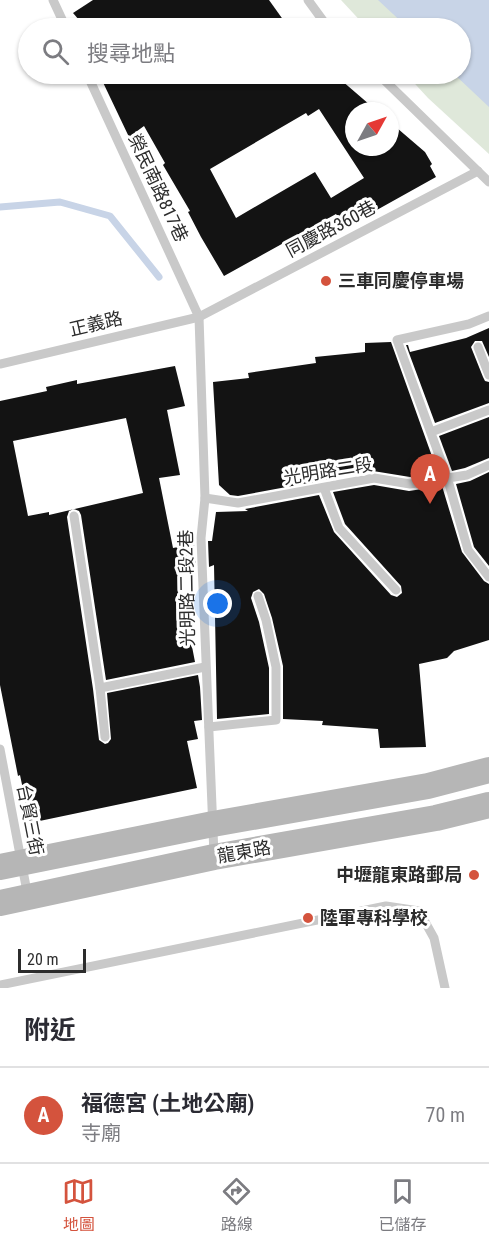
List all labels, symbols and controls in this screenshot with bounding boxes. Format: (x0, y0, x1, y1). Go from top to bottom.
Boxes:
search box (18, 18, 471, 84)
icon: search (39, 35, 72, 68)
text: 搜尋地點 (87, 41, 175, 66)
north arrow (345, 102, 399, 156)
street label: 榮民南路817巷 (124, 130, 193, 245)
street label: 同慶路360巷 (282, 196, 379, 261)
place label: 三車同慶停車場 (338, 270, 464, 291)
marker: 三車同慶停車場 (319, 274, 333, 288)
street label: 正義路 (67, 307, 125, 340)
street label: 光明路二段 (282, 453, 374, 488)
pin: A (410, 454, 450, 504)
street label: 光明路二段2巷 (175, 529, 198, 647)
your location (203, 589, 232, 618)
street label: 台貿三街 (13, 783, 48, 857)
street label: 龍東路 (216, 836, 272, 867)
place label: 中壢龍東路郵局 (336, 864, 462, 885)
marker: 中壢龍東路郵局 (467, 868, 481, 882)
place label: 陸軍專科學校 (320, 907, 428, 928)
marker: 陸軍專科學校 (301, 911, 315, 925)
scale bar (18, 946, 86, 974)
text: 20 m (27, 950, 59, 969)
text: 附近 (24, 1015, 76, 1045)
text: 福德宮 (土地公廟) (81, 1091, 254, 1116)
text: A (38, 1103, 49, 1127)
text: 70 m (426, 1103, 465, 1127)
text: 寺廟 (81, 1121, 121, 1145)
tab: 地圖 (62, 1175, 95, 1235)
tab: 路線 (220, 1175, 253, 1235)
tab: 已儲存 (378, 1175, 426, 1235)

